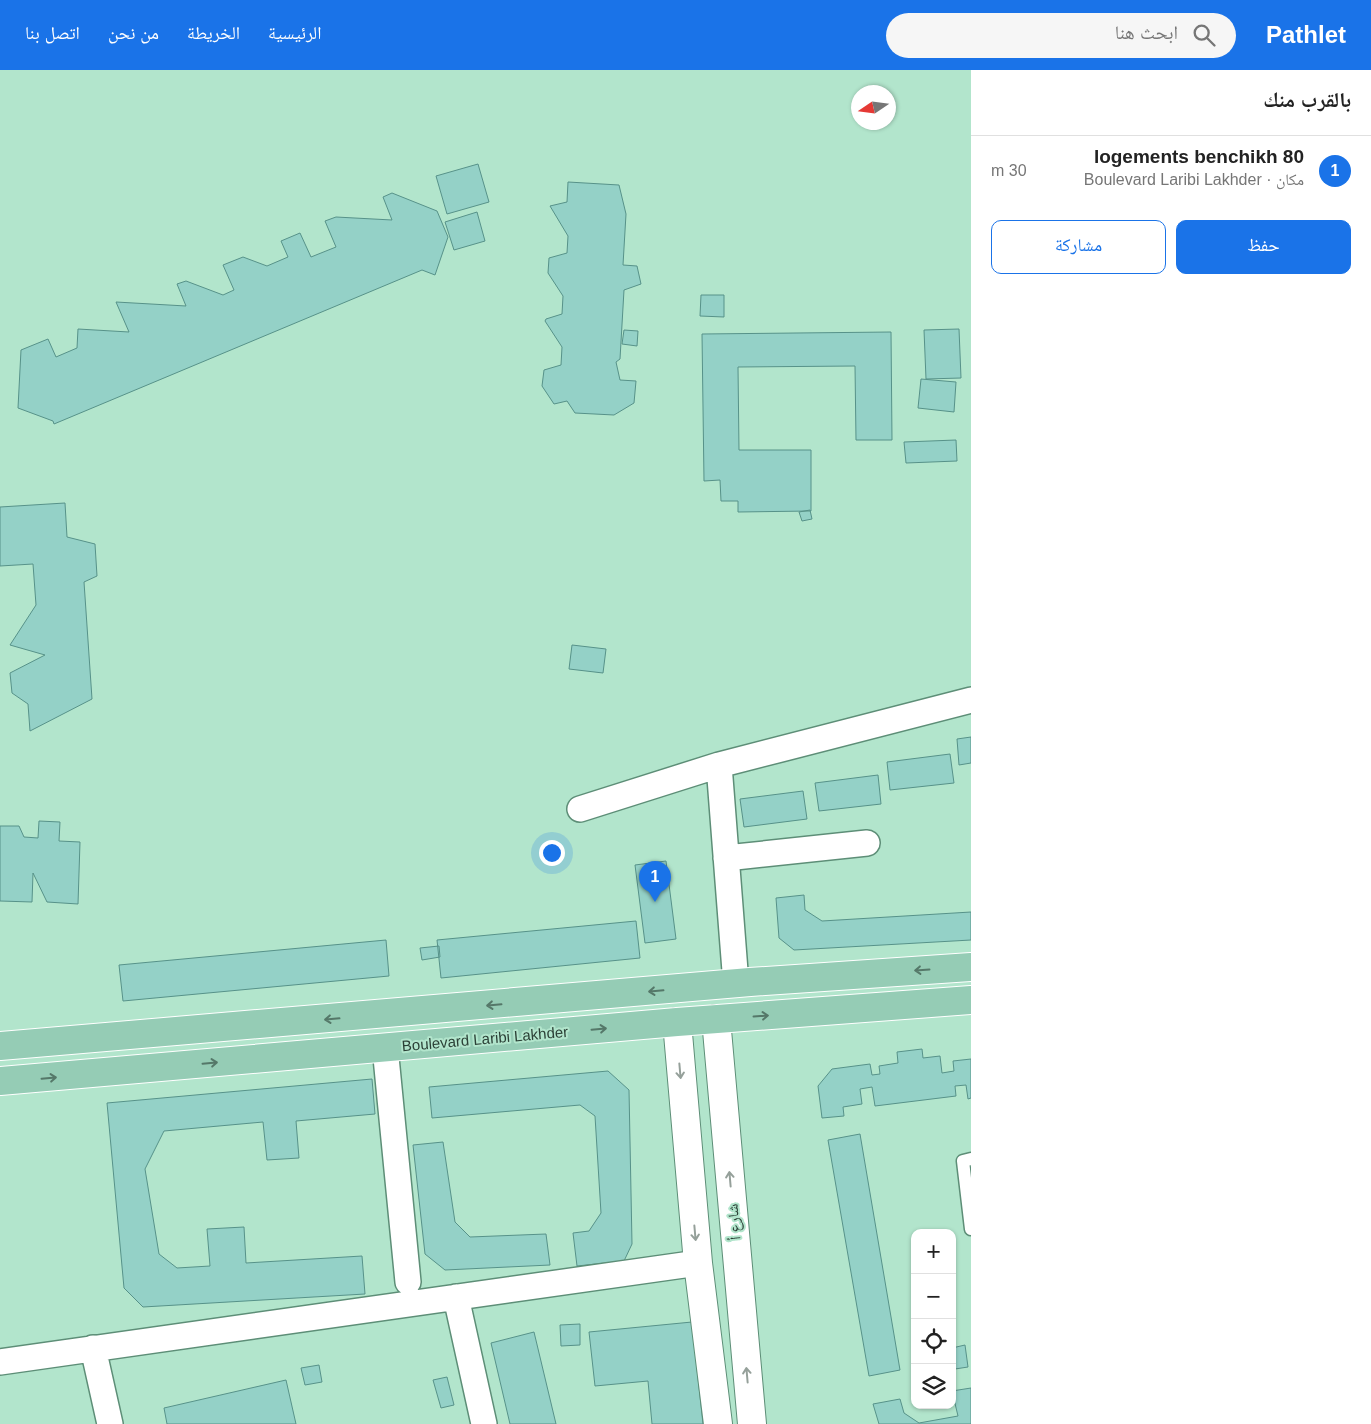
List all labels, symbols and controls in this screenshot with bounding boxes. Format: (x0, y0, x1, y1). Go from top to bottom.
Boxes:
search box (886, 13, 1236, 58)
icon: search (1190, 21, 1218, 49)
text: Pathlet (1266, 21, 1346, 48)
text: ابحث هنا (1115, 22, 1178, 43)
text: اتصل بنا (25, 23, 80, 43)
text: من نحن (108, 23, 159, 43)
text: الخريطة (187, 23, 240, 43)
text: الرئيسية (268, 23, 321, 43)
north arrow (851, 85, 896, 130)
text: بالقرب منك (1263, 88, 1351, 111)
text: 80 logements benchikh (1094, 146, 1304, 167)
text: 30 m (991, 162, 1027, 179)
text: 1 (1331, 162, 1339, 179)
text: مكان · Boulevard Laribi Lakhder (1084, 171, 1304, 188)
button: مشاركة (991, 220, 1166, 274)
button: حفظ (1176, 220, 1351, 274)
your location (539, 840, 565, 866)
pin: 1 (639, 861, 671, 902)
one-way arrow (915, 965, 931, 975)
one-way arrow (648, 986, 664, 996)
one-way arrow (486, 1000, 502, 1010)
one-way arrow (753, 1012, 769, 1021)
one-way arrow (324, 1014, 340, 1024)
street label: Boulevard Laribi Lakhder (401, 1023, 569, 1054)
one-way arrow (591, 1024, 607, 1034)
one-way arrow (202, 1058, 218, 1068)
one-way arrow (675, 1062, 685, 1078)
one-way arrow (40, 1073, 56, 1083)
one-way arrow (725, 1171, 735, 1187)
street label: شارع أ (723, 1203, 746, 1241)
one-way arrow (691, 1224, 700, 1240)
map controls (911, 1229, 956, 1409)
button: + (911, 1229, 956, 1274)
button: − (911, 1274, 956, 1319)
button: locate (911, 1319, 956, 1364)
button: layers (911, 1364, 956, 1409)
one-way arrow (743, 1368, 752, 1384)

